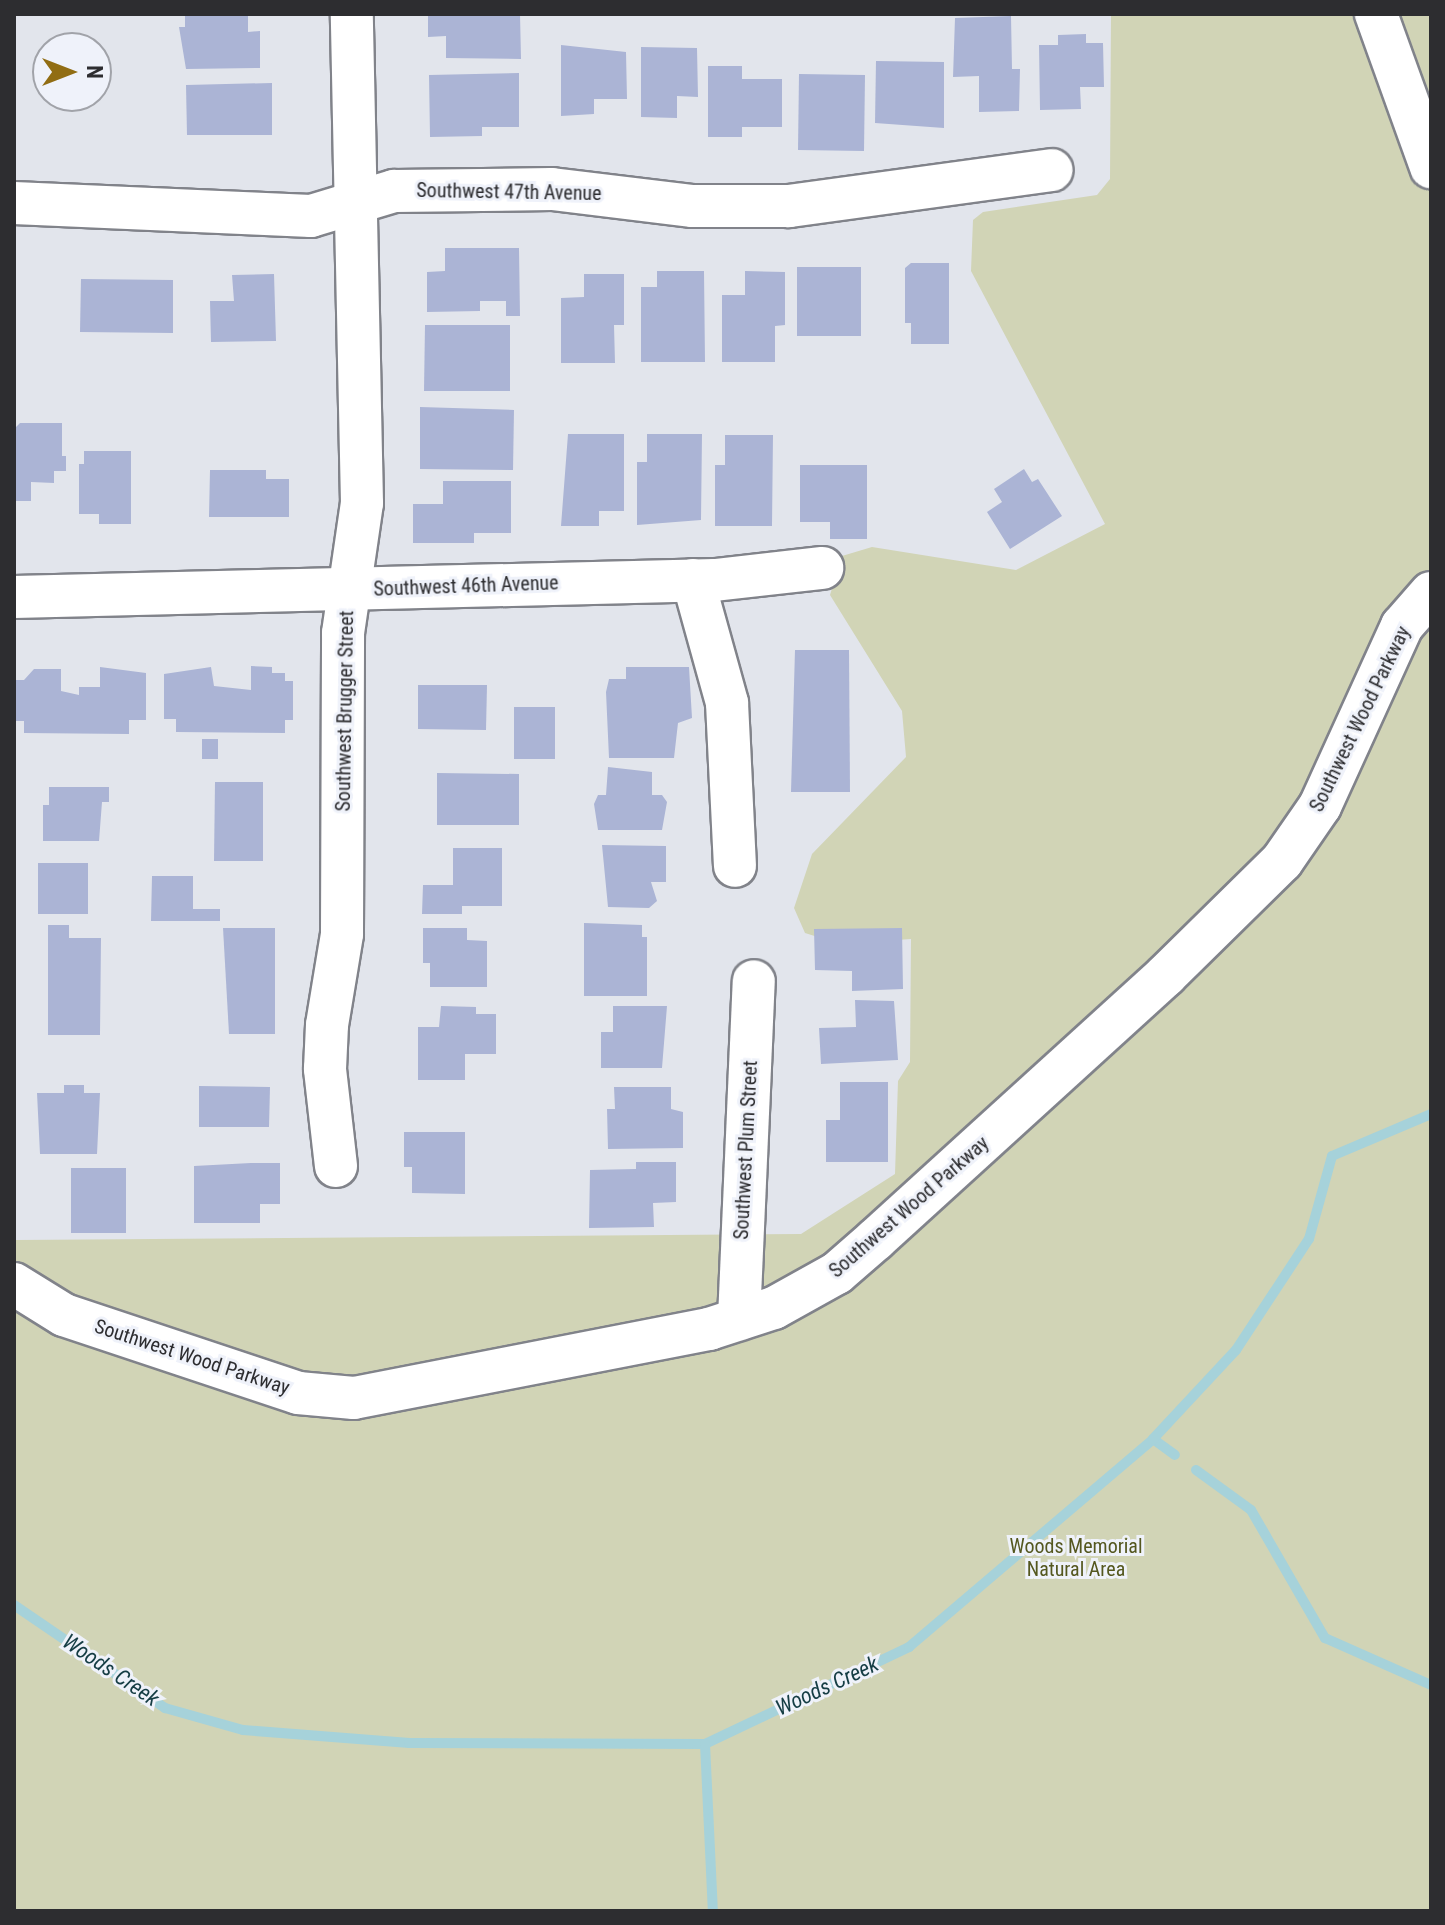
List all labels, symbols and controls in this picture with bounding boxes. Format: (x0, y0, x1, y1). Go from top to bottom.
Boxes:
north arrow (32, 32, 112, 112)
text: N (82, 65, 107, 79)
street label: Southwest 47th Avenue (416, 178, 602, 206)
street label: Southwest 46th Avenue (373, 571, 559, 601)
street label: Southwest Brugger Street (331, 610, 359, 812)
street label: Southwest Wood Parkway (1305, 622, 1415, 816)
street label: Southwest Plum Street (729, 1060, 763, 1240)
street label: Southwest Wood Parkway (824, 1131, 994, 1283)
street label: Southwest Wood Parkway (91, 1314, 293, 1400)
park label: Woods Memorial Natural Area (1009, 1534, 1143, 1581)
water label: Woods Creek (58, 1628, 164, 1712)
water label: Woods Creek (771, 1651, 883, 1721)

